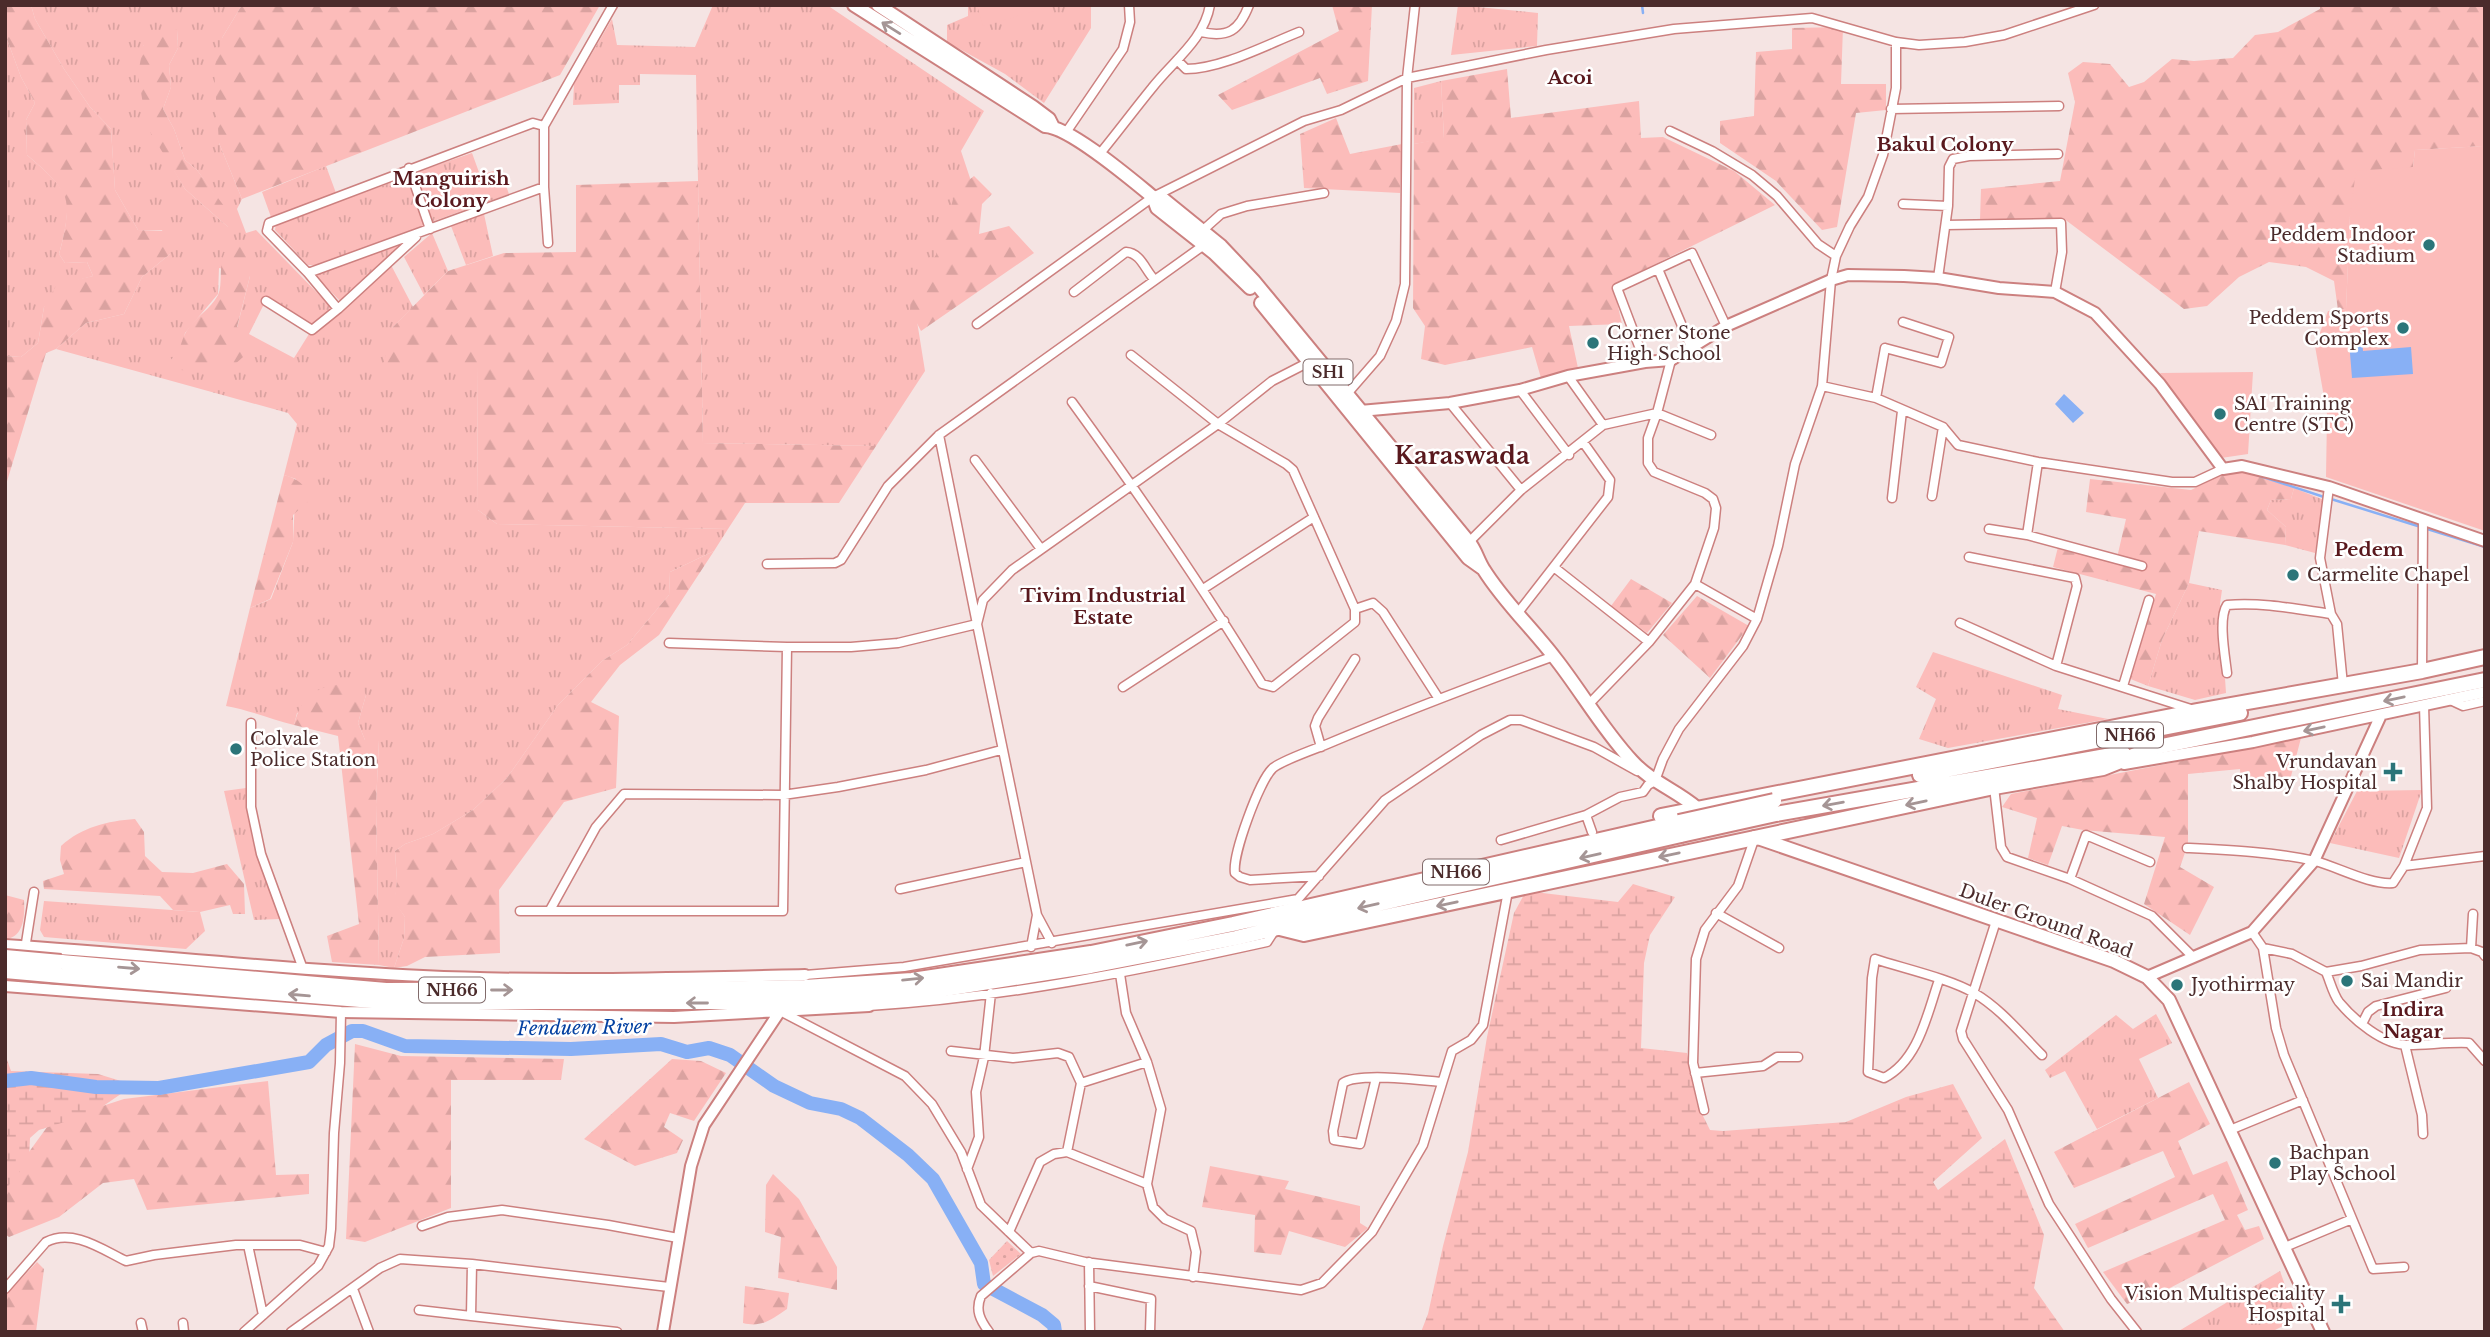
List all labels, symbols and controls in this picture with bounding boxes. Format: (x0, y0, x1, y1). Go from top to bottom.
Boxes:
one-way arrow (882, 21, 901, 36)
district label: Acoi (1546, 66, 1593, 89)
district label: Bakul Colony (1877, 133, 2014, 156)
district label: Manguirish Colony (392, 167, 510, 212)
place label: Peddem Indoor Stadium (2270, 224, 2415, 267)
marker: Peddem Indoor Stadium (2421, 237, 2437, 253)
place label: Peddem Sports Complex (2249, 307, 2389, 350)
marker: Peddem Sports Complex (2395, 320, 2411, 336)
place label: Corner Stone High School (1607, 322, 1731, 365)
marker: Corner Stone High School (1585, 335, 1601, 351)
road number: SH1 (1304, 360, 1352, 384)
place label: SAI Training Centre (STC) (2234, 393, 2354, 436)
marker: SAI Training Centre (STC) (2212, 406, 2228, 422)
district label: Karaswada (1394, 441, 1530, 470)
district label: Pedem (2334, 538, 2404, 561)
place label: Carmelite Chapel (2307, 564, 2469, 586)
marker: Carmelite Chapel (2285, 567, 2301, 583)
district label: Tivim Industrial Estate (1020, 584, 1186, 629)
one-way arrow (2383, 692, 2406, 706)
road number: NH66 (2097, 722, 2163, 748)
one-way arrow (2303, 722, 2326, 736)
place label: Colvale Police Station (250, 728, 376, 771)
marker: Colvale Police Station (228, 741, 244, 757)
place label: Vrundavan Shalby Hospital (2233, 751, 2377, 794)
marker: Vrundavan Shalby Hospital (2383, 762, 2403, 782)
one-way arrow (1905, 796, 1928, 810)
one-way arrow (1822, 798, 1845, 811)
one-way arrow (1658, 849, 1681, 863)
one-way arrow (1579, 850, 1602, 863)
road number: NH66 (1423, 860, 1489, 884)
street label: Duler Ground Road (1956, 879, 2136, 963)
one-way arrow (1436, 897, 1459, 911)
one-way arrow (1357, 900, 1380, 913)
one-way arrow (1125, 936, 1148, 950)
one-way arrow (117, 962, 140, 975)
place label: Sai Mandir (2361, 970, 2463, 992)
one-way arrow (901, 972, 924, 985)
marker: Sai Mandir (2339, 973, 2355, 989)
place label: Jyothirmay (2189, 974, 2295, 996)
marker: Jyothirmay (2169, 977, 2185, 993)
road number: NH66 (419, 978, 485, 1002)
one-way arrow (491, 983, 514, 997)
one-way arrow (288, 988, 311, 1001)
one-way arrow (686, 996, 709, 1010)
district label: Indira Nagar (2382, 998, 2444, 1043)
water label: Fenduem River (516, 1015, 652, 1040)
place label: Bachpan Play School (2289, 1142, 2396, 1185)
marker: Bachpan Play School (2267, 1155, 2283, 1171)
place label: Vision Multispeciality Hospital (2123, 1283, 2325, 1326)
marker: Vision Multispeciality Hospital (2331, 1294, 2351, 1314)

